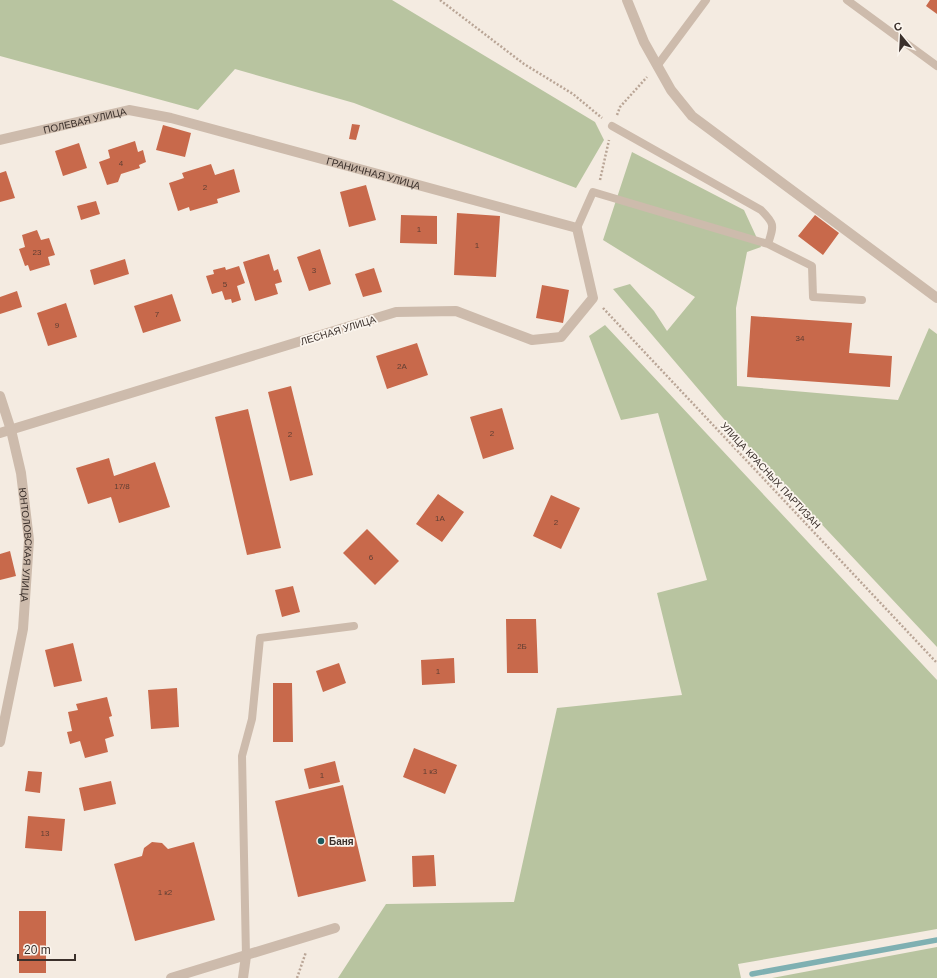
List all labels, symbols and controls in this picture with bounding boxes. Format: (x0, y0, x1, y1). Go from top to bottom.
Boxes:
north arrow (881, 16, 921, 56)
text: С (892, 20, 904, 33)
street label: ПОЛЕВАЯ УЛИЦА (42, 106, 128, 136)
street label: ГРАНИЧНАЯ УЛИЦА (325, 155, 422, 191)
house number: 4 (119, 159, 124, 168)
house number: 2 (203, 183, 208, 192)
house number: 1 (417, 225, 422, 234)
house number: 1 (475, 241, 480, 250)
house number: 23 (33, 248, 42, 257)
house number: 3 (312, 266, 317, 275)
house number: 5 (223, 280, 228, 289)
house number: 7 (155, 310, 160, 319)
street label: ЛЕСНАЯ УЛИЦА (299, 314, 377, 347)
house number: 9 (55, 321, 60, 330)
house number: 34 (796, 334, 805, 343)
house number: 2А (397, 362, 408, 371)
street label: УЛИЦА КРАСНЫХ ПАРТИЗАН (719, 420, 823, 531)
house number: 2 (490, 429, 495, 438)
house number: 2 (288, 430, 293, 439)
house number: 17/8 (114, 482, 130, 491)
street label: ЮНТОЛОВСКАЯ УЛИЦА (17, 487, 34, 603)
house number: 1А (435, 514, 446, 523)
house number: 2 (554, 518, 559, 527)
house number: 6 (369, 553, 374, 562)
house number: 2Б (517, 642, 527, 651)
house number: 1 (436, 667, 441, 676)
house number: 1 к3 (423, 767, 438, 776)
house number: 1 (320, 771, 325, 780)
house number: 13 (41, 829, 50, 838)
marker: Баня (316, 836, 326, 846)
place label: Баня (329, 836, 354, 847)
house number: 1 к2 (158, 888, 173, 897)
scale bar (18, 936, 75, 962)
text: 20 m (24, 943, 51, 957)

